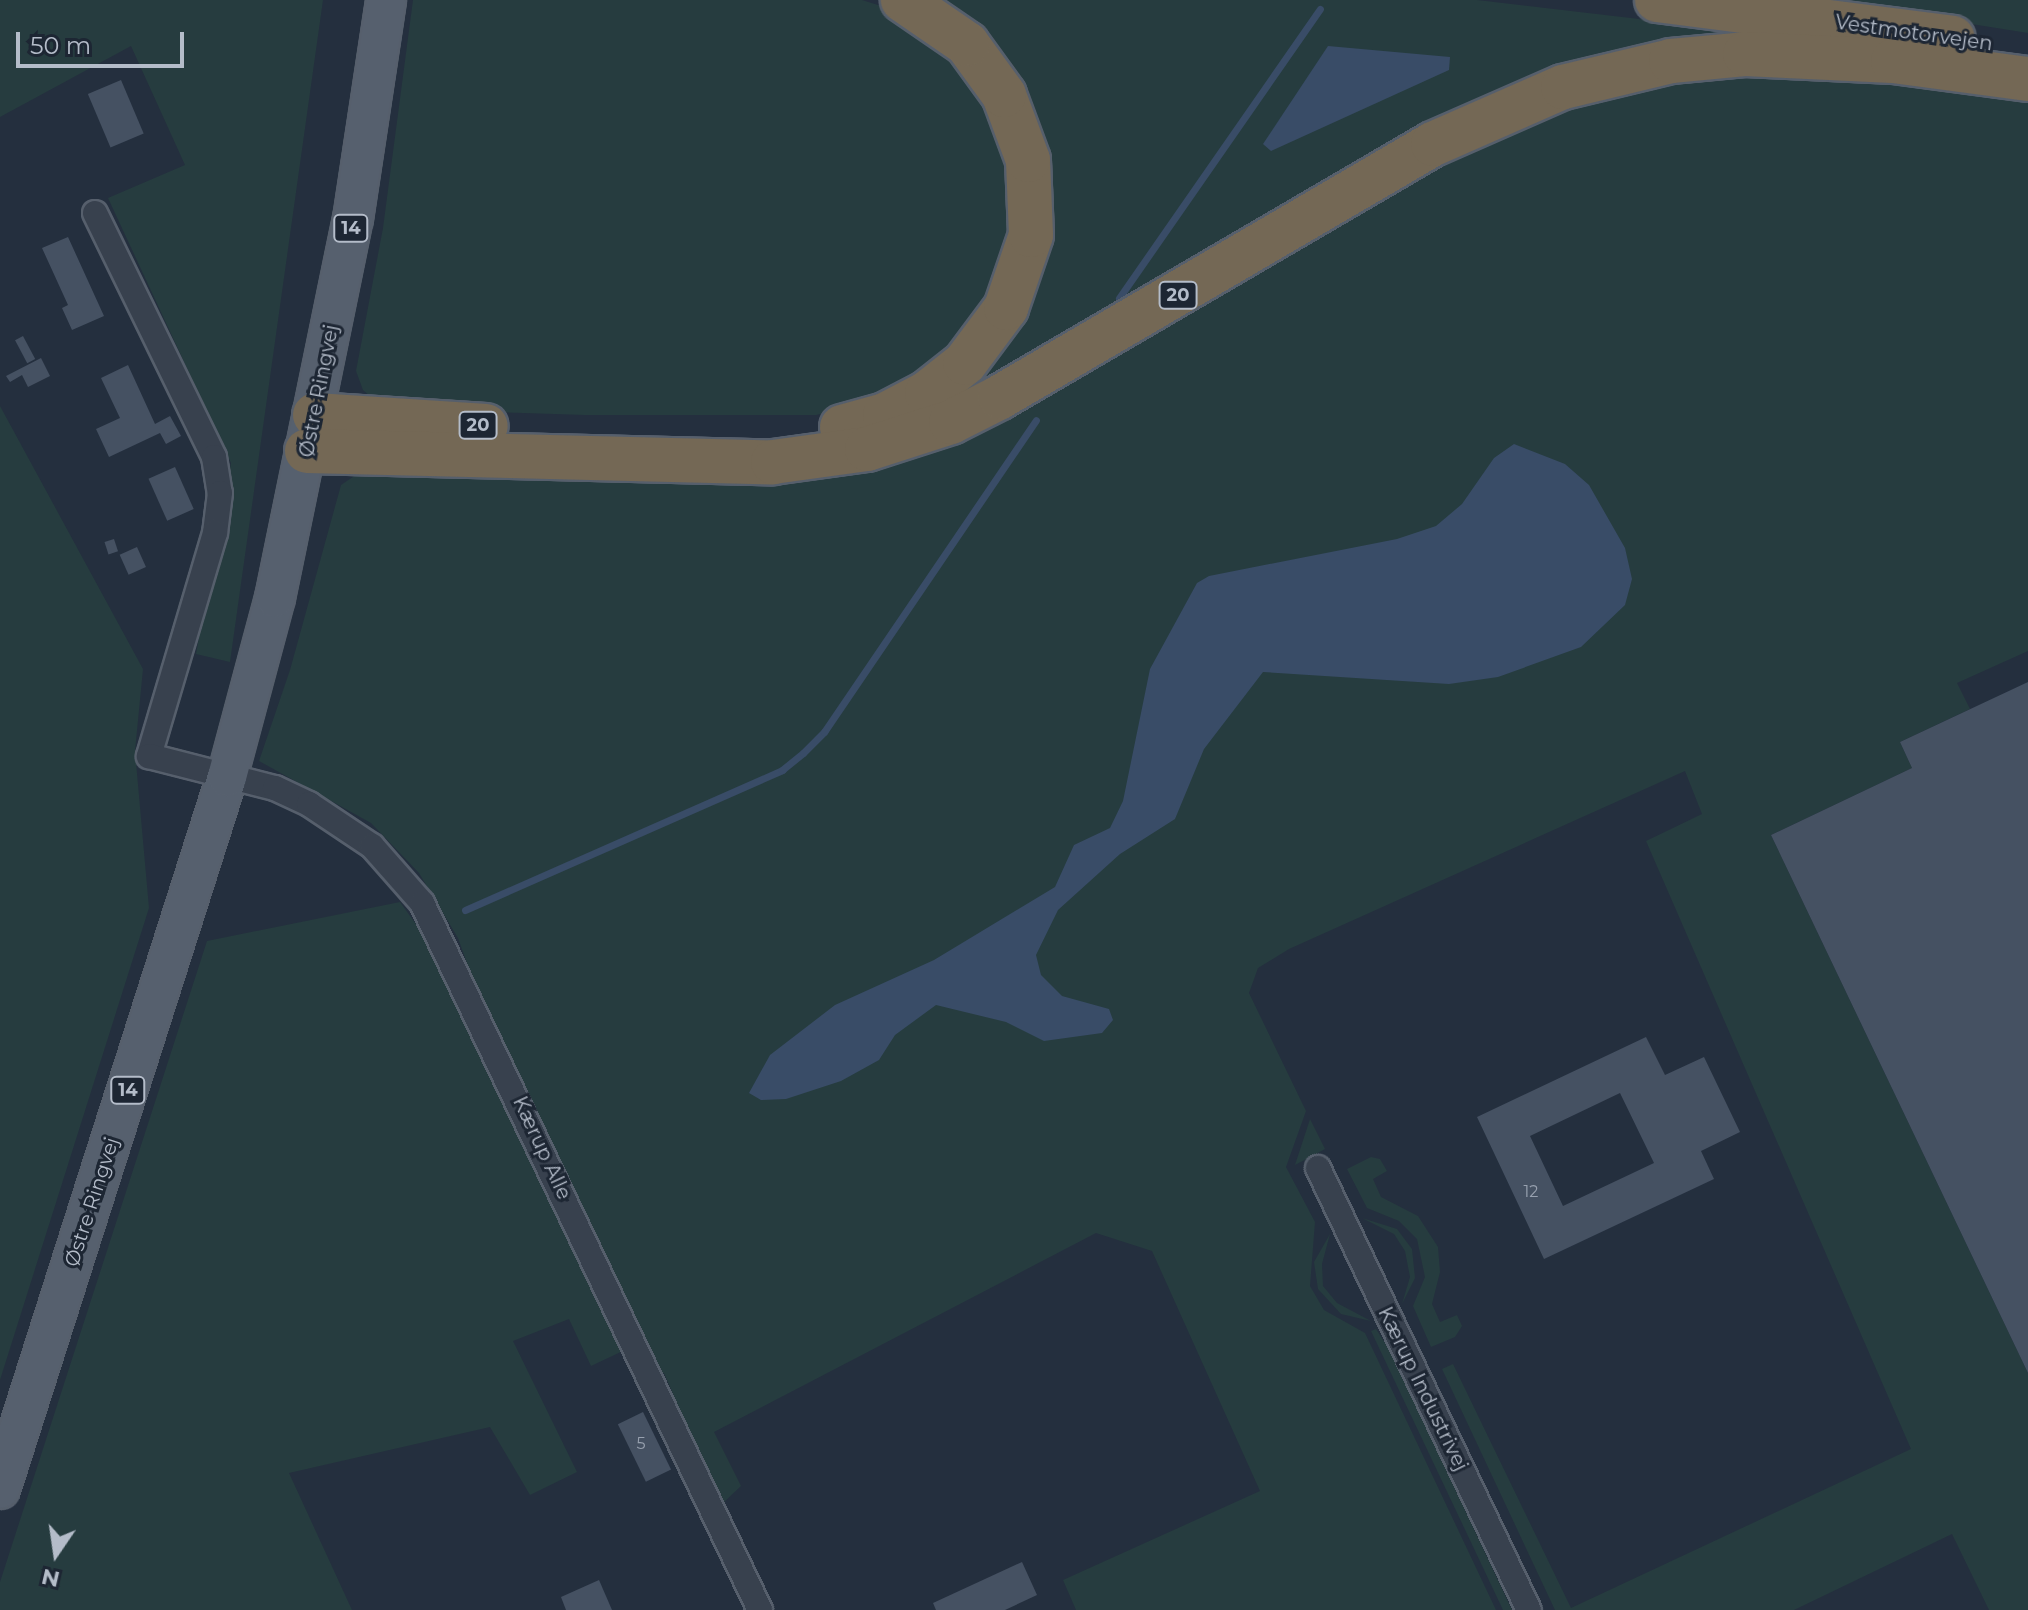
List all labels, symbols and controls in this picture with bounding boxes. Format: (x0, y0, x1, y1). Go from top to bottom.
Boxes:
street label: Vestmotorvejen (1834, 10, 1994, 56)
scale bar (20, 16, 188, 66)
text: 50 m (30, 31, 91, 60)
road number: 14 (333, 214, 369, 242)
road number: 20 (1158, 281, 1198, 309)
street label: Østre Ringvej (294, 323, 344, 459)
road number: 20 (458, 411, 498, 439)
road number: 14 (110, 1076, 146, 1104)
street label: Kærup Alle (508, 1093, 576, 1203)
street label: Østre Ringvej (60, 1134, 124, 1270)
house number: 12 (1524, 1182, 1538, 1202)
street label: Kærup Industrivej (1373, 1303, 1473, 1475)
house number: 5 (636, 1434, 646, 1454)
north arrow (16, 1514, 96, 1594)
text: N (39, 1563, 62, 1593)

